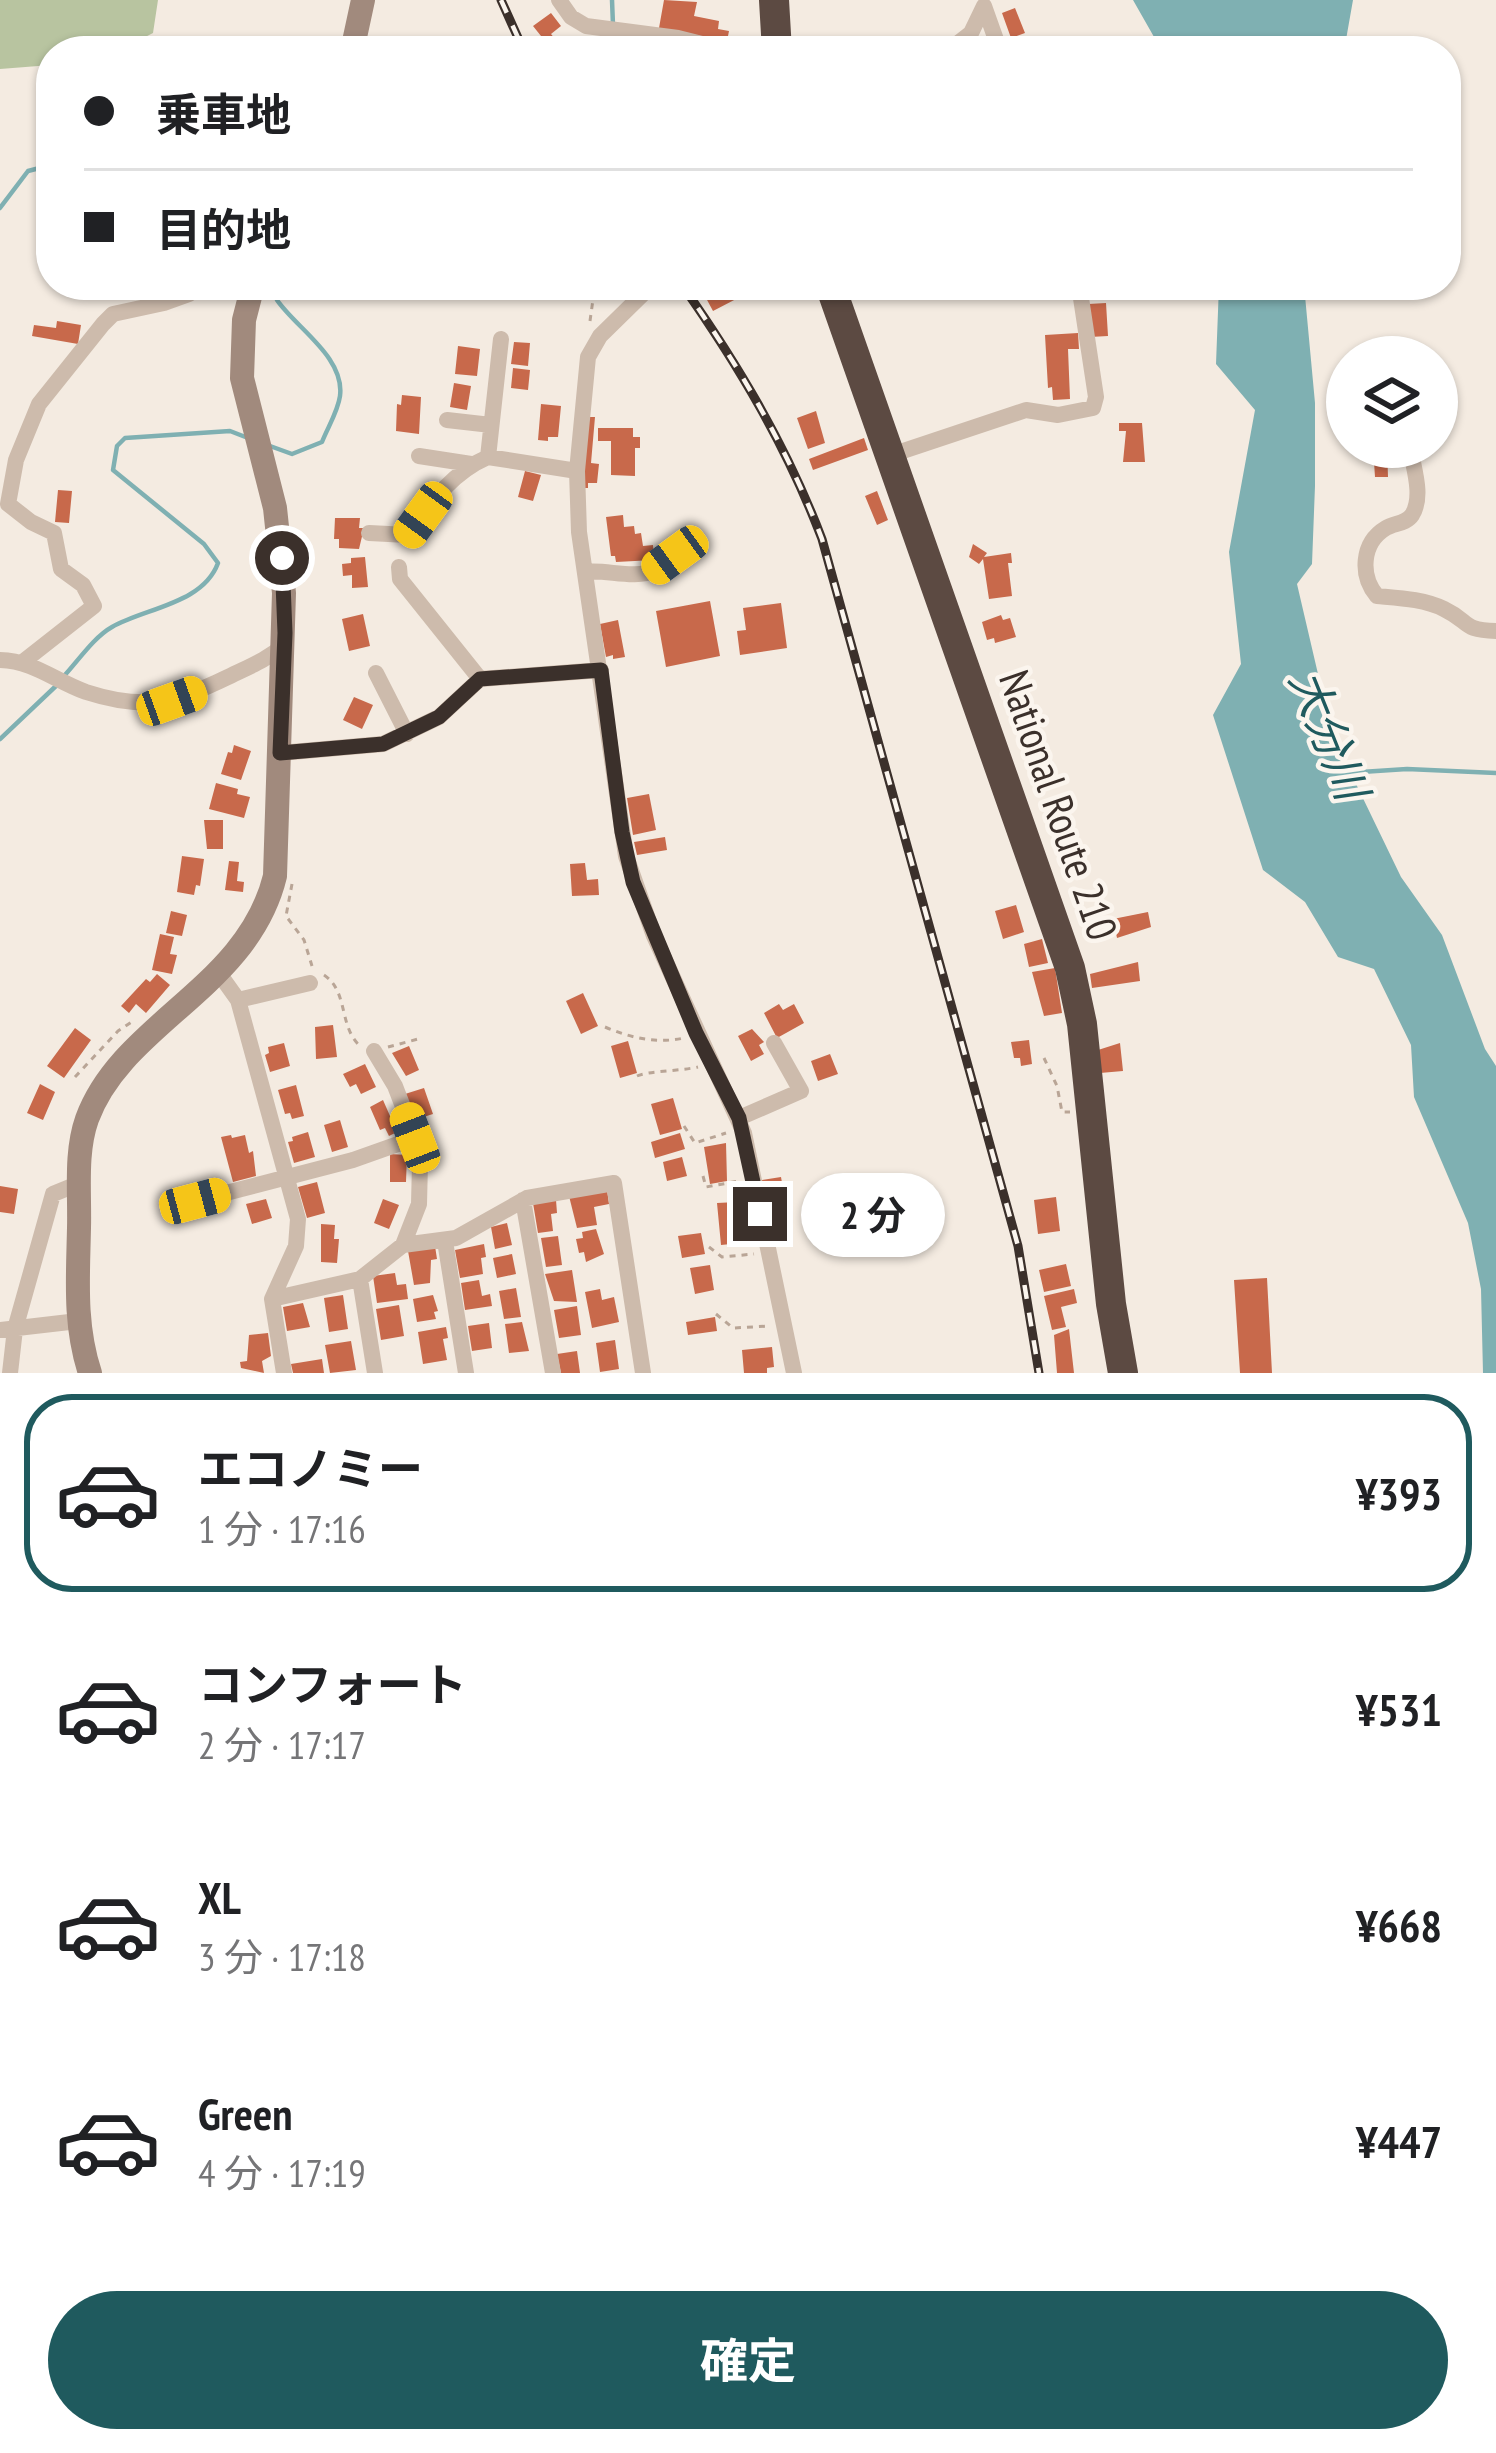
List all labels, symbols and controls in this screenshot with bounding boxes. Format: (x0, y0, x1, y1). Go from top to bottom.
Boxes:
text: 乗車地 (156, 85, 291, 143)
text: 目的地 (156, 200, 291, 258)
map controls (1326, 336, 1458, 468)
button: layers (1326, 336, 1458, 468)
car (387, 475, 459, 555)
car (635, 519, 715, 591)
route start (255, 531, 309, 585)
water label: 大分川 (1278, 661, 1384, 811)
street label: National Route 210 (987, 663, 1131, 947)
car (132, 672, 212, 730)
car (385, 1098, 445, 1178)
callout: 2 分 (802, 1172, 946, 1256)
car (156, 1174, 234, 1228)
route end (733, 1187, 787, 1241)
text: 2 分 (840, 1189, 906, 1240)
icon: car (54, 1439, 162, 1547)
text: エコノミー (198, 1439, 423, 1497)
text: ¥393 (1356, 1464, 1442, 1522)
text: 1 分 · 17:16 (198, 1503, 366, 1554)
icon: car (54, 1655, 162, 1763)
text: コンフォート (198, 1655, 467, 1713)
text: ¥531 (1356, 1680, 1442, 1738)
text: 2 分 · 17:17 (198, 1719, 366, 1770)
text: XL (198, 1868, 241, 1926)
icon: car (54, 1871, 162, 1979)
text: ¥668 (1356, 1896, 1442, 1954)
text: 3 分 · 17:18 (198, 1931, 366, 1982)
text: Green (198, 2084, 293, 2142)
icon: car (54, 2087, 162, 2195)
text: ¥447 (1356, 2112, 1442, 2170)
text: 4 分 · 17:19 (198, 2147, 366, 2198)
button: 確定 (48, 2291, 1448, 2429)

